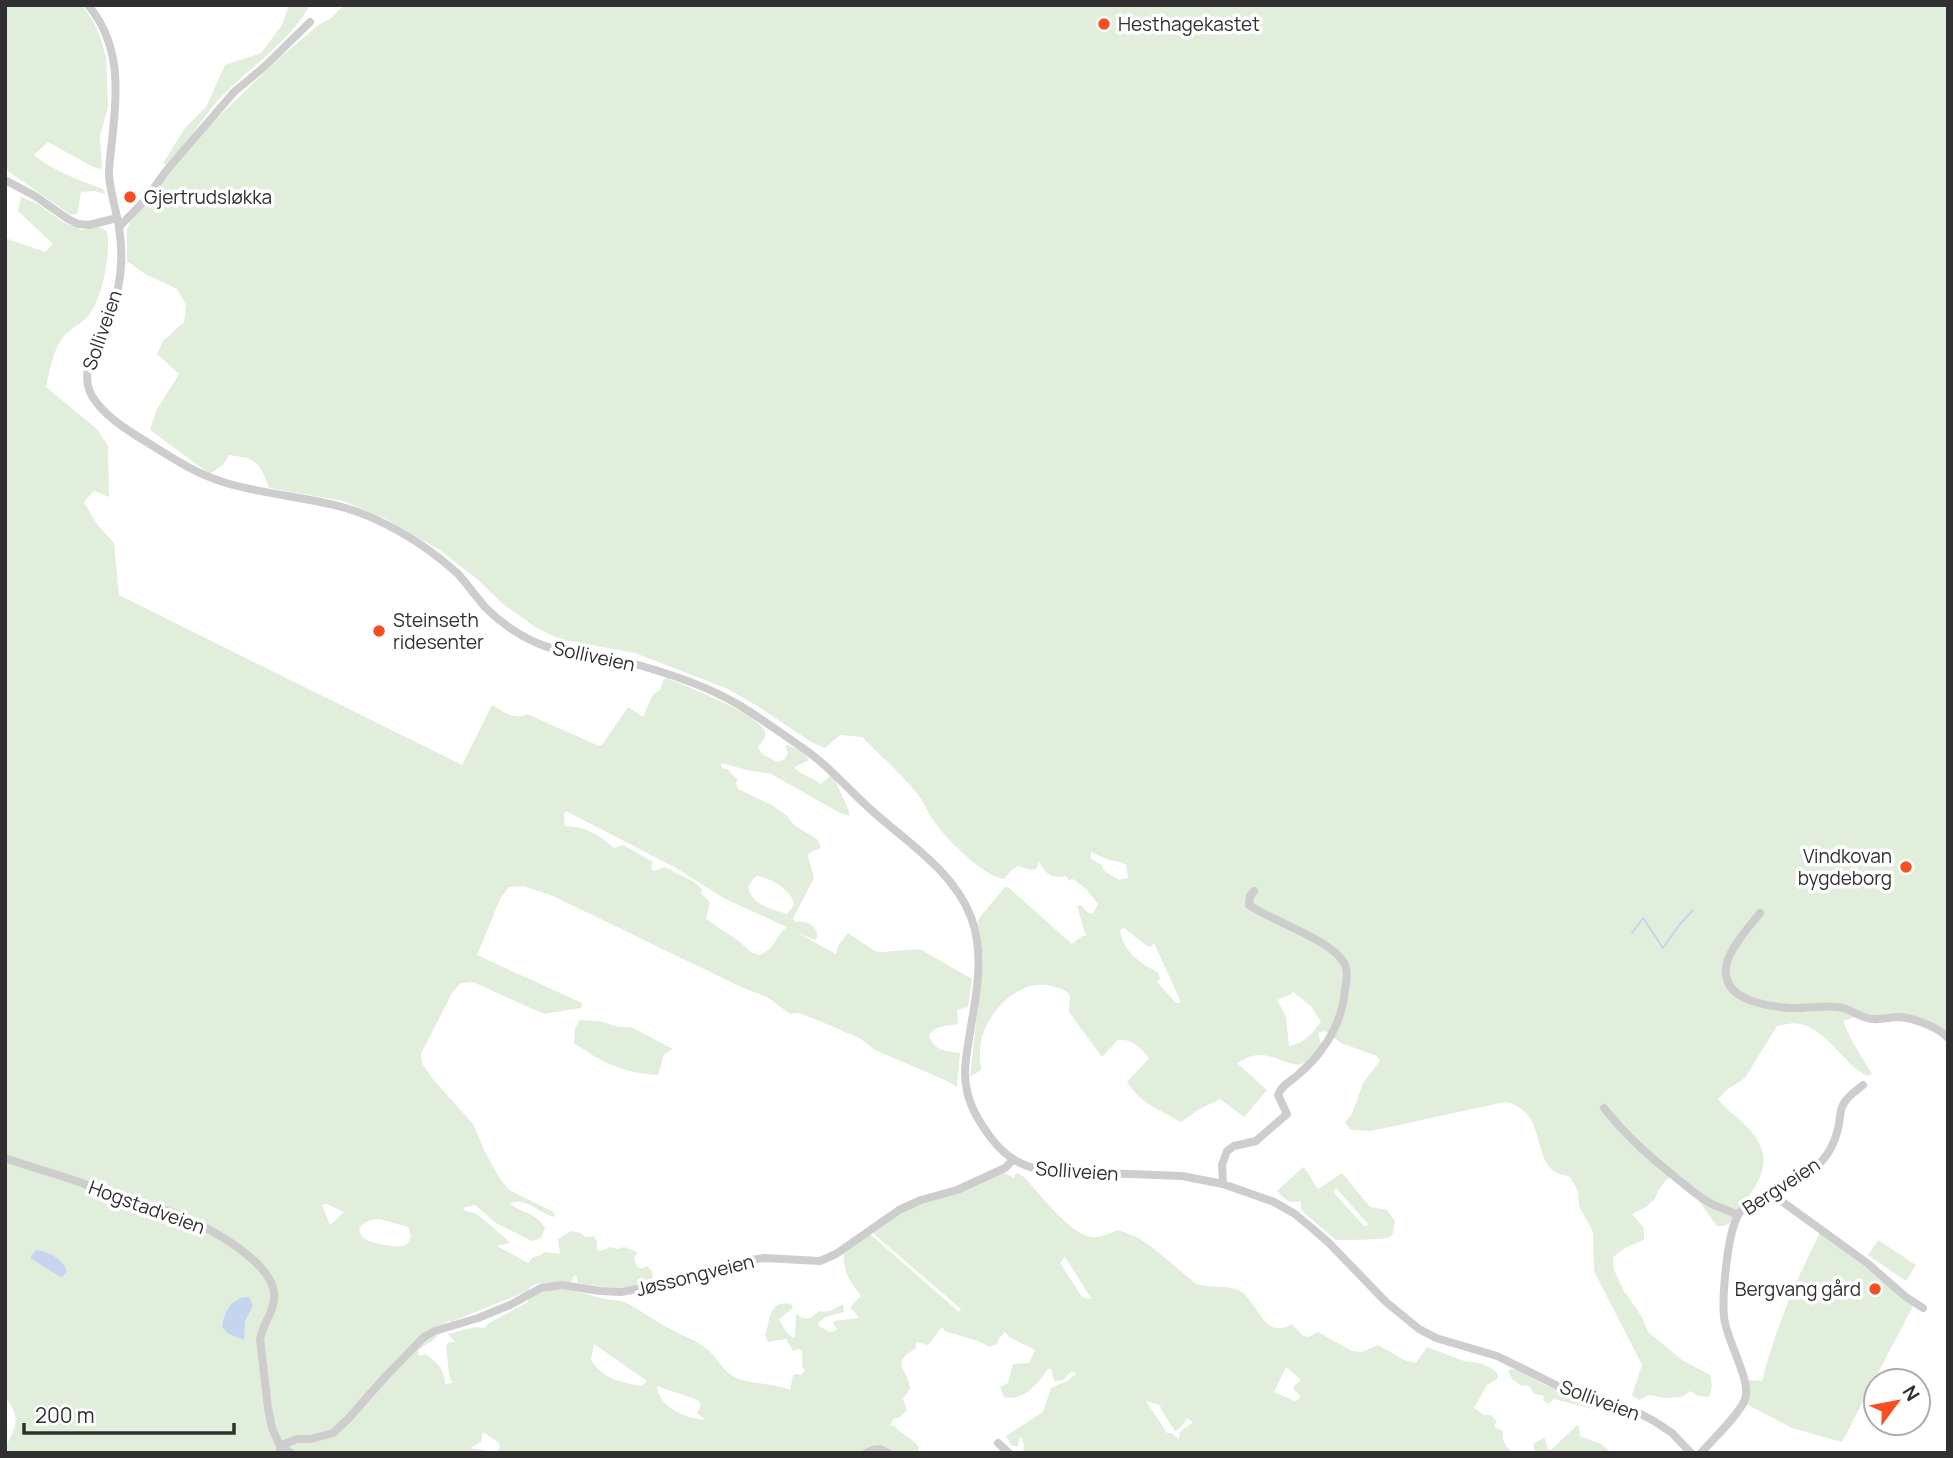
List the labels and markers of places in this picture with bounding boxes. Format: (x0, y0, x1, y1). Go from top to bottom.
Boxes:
place label: Hesthagekastet (1118, 11, 1260, 37)
marker: Hesthagekastet (1096, 16, 1112, 32)
place label: Gjertrudsløkka (144, 184, 272, 210)
marker: Gjertrudsløkka (122, 189, 138, 205)
place label: Steinseth ridesenter (393, 607, 484, 655)
marker: Steinseth ridesenter (371, 623, 387, 639)
place label: Vindkovan bygdeborg (1798, 843, 1892, 891)
marker: Vindkovan bygdeborg (1898, 859, 1914, 875)
place label: Bergvang gård (1735, 1276, 1861, 1302)
marker: Bergvang gård (1867, 1281, 1883, 1297)

